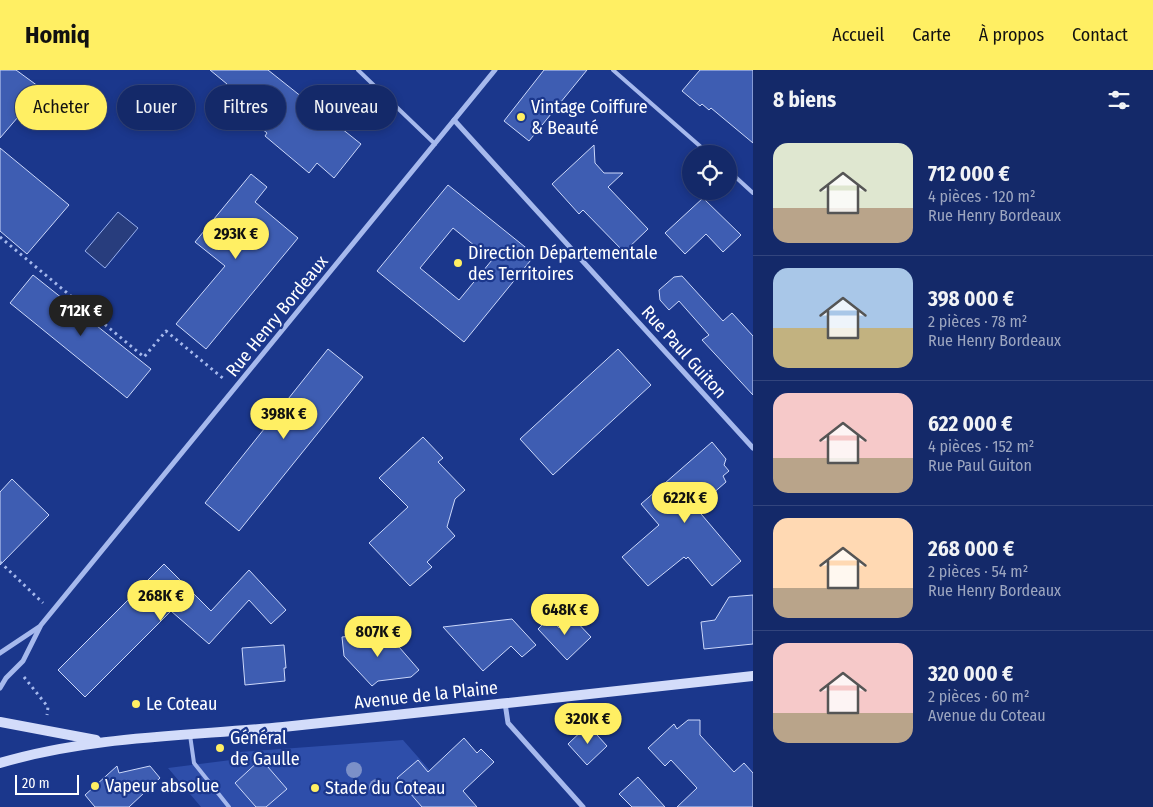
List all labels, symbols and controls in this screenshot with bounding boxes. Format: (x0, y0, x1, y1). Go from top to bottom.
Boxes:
text: Homiq (25, 21, 90, 49)
text: Accueil (832, 24, 884, 46)
text: Carte (912, 24, 951, 46)
text: À propos (979, 24, 1044, 46)
text: Contact (1072, 24, 1128, 46)
chip: Acheter (15, 85, 107, 130)
chip: Louer (117, 85, 195, 130)
chip: Filtres (205, 85, 286, 130)
chip: Nouveau (296, 85, 397, 130)
icon: filters (1105, 86, 1133, 114)
text: 8 biens (773, 87, 836, 113)
place label: Vintage Coiffure & Beauté (531, 96, 648, 139)
marker: Vintage Coiffure & Beauté (515, 111, 527, 123)
map controls (682, 145, 737, 200)
button: locate (682, 145, 737, 200)
text: 712 000 € (928, 161, 1010, 187)
icon: home (813, 163, 873, 223)
text: 4 pièces · 120 m² (928, 187, 1036, 206)
text: Rue Henry Bordeaux (928, 206, 1061, 225)
pin: 293K € (195, 218, 277, 260)
text: 293K € (214, 224, 258, 243)
place label: Direction Départementale des Territoires (468, 242, 658, 285)
street label: Rue Henry Bordeaux (221, 251, 333, 381)
marker: Direction Départementale des Territoires (452, 257, 464, 269)
text: 398 000 € (928, 286, 1014, 312)
icon: home (813, 288, 873, 348)
pin: 712K € (40, 294, 122, 337)
text: 712K € (60, 301, 102, 320)
street label: Rue Paul Guiton (637, 301, 731, 403)
text: 2 pièces · 78 m² (928, 312, 1027, 331)
text: Rue Henry Bordeaux (928, 331, 1061, 350)
pin: 398K € (243, 398, 325, 440)
text: 398K € (261, 404, 307, 423)
text: 622 000 € (928, 411, 1013, 437)
icon: home (813, 413, 873, 473)
text: 4 pièces · 152 m² (928, 437, 1034, 456)
text: Rue Paul Guiton (928, 456, 1032, 475)
pin: 622K € (644, 482, 726, 524)
text: 622K € (663, 488, 707, 507)
text: 268 000 € (928, 536, 1014, 562)
icon: home (813, 538, 873, 598)
text: 2 pièces · 54 m² (928, 562, 1028, 581)
pin: 268K € (120, 580, 202, 622)
text: Rue Henry Bordeaux (928, 581, 1061, 600)
text: 268K € (138, 586, 184, 605)
pin: 648K € (524, 594, 606, 636)
text: 648K € (542, 600, 588, 619)
pin: 807K € (337, 616, 419, 658)
text: 807K € (356, 622, 400, 641)
text: 320 000 € (928, 661, 1013, 687)
icon: home (813, 663, 873, 723)
street label: Avenue de la Plaine (353, 677, 499, 713)
text: 2 pièces · 60 m² (928, 687, 1030, 706)
place label: Le Coteau (146, 693, 218, 715)
marker: Le Coteau (130, 698, 142, 710)
pin: 320K € (547, 702, 629, 745)
text: Avenue du Coteau (928, 706, 1046, 725)
text: 320K € (566, 709, 610, 728)
place label: Général de Gaulle (230, 727, 300, 770)
marker: Général de Gaulle (214, 742, 226, 754)
scale bar (15, 772, 79, 795)
text: 20 m (22, 775, 50, 792)
place label: Vapeur absolue (105, 775, 219, 797)
place label: Stade du Coteau (325, 777, 445, 799)
marker: Vapeur absolue (89, 780, 101, 792)
marker: Stade du Coteau (309, 782, 321, 794)

